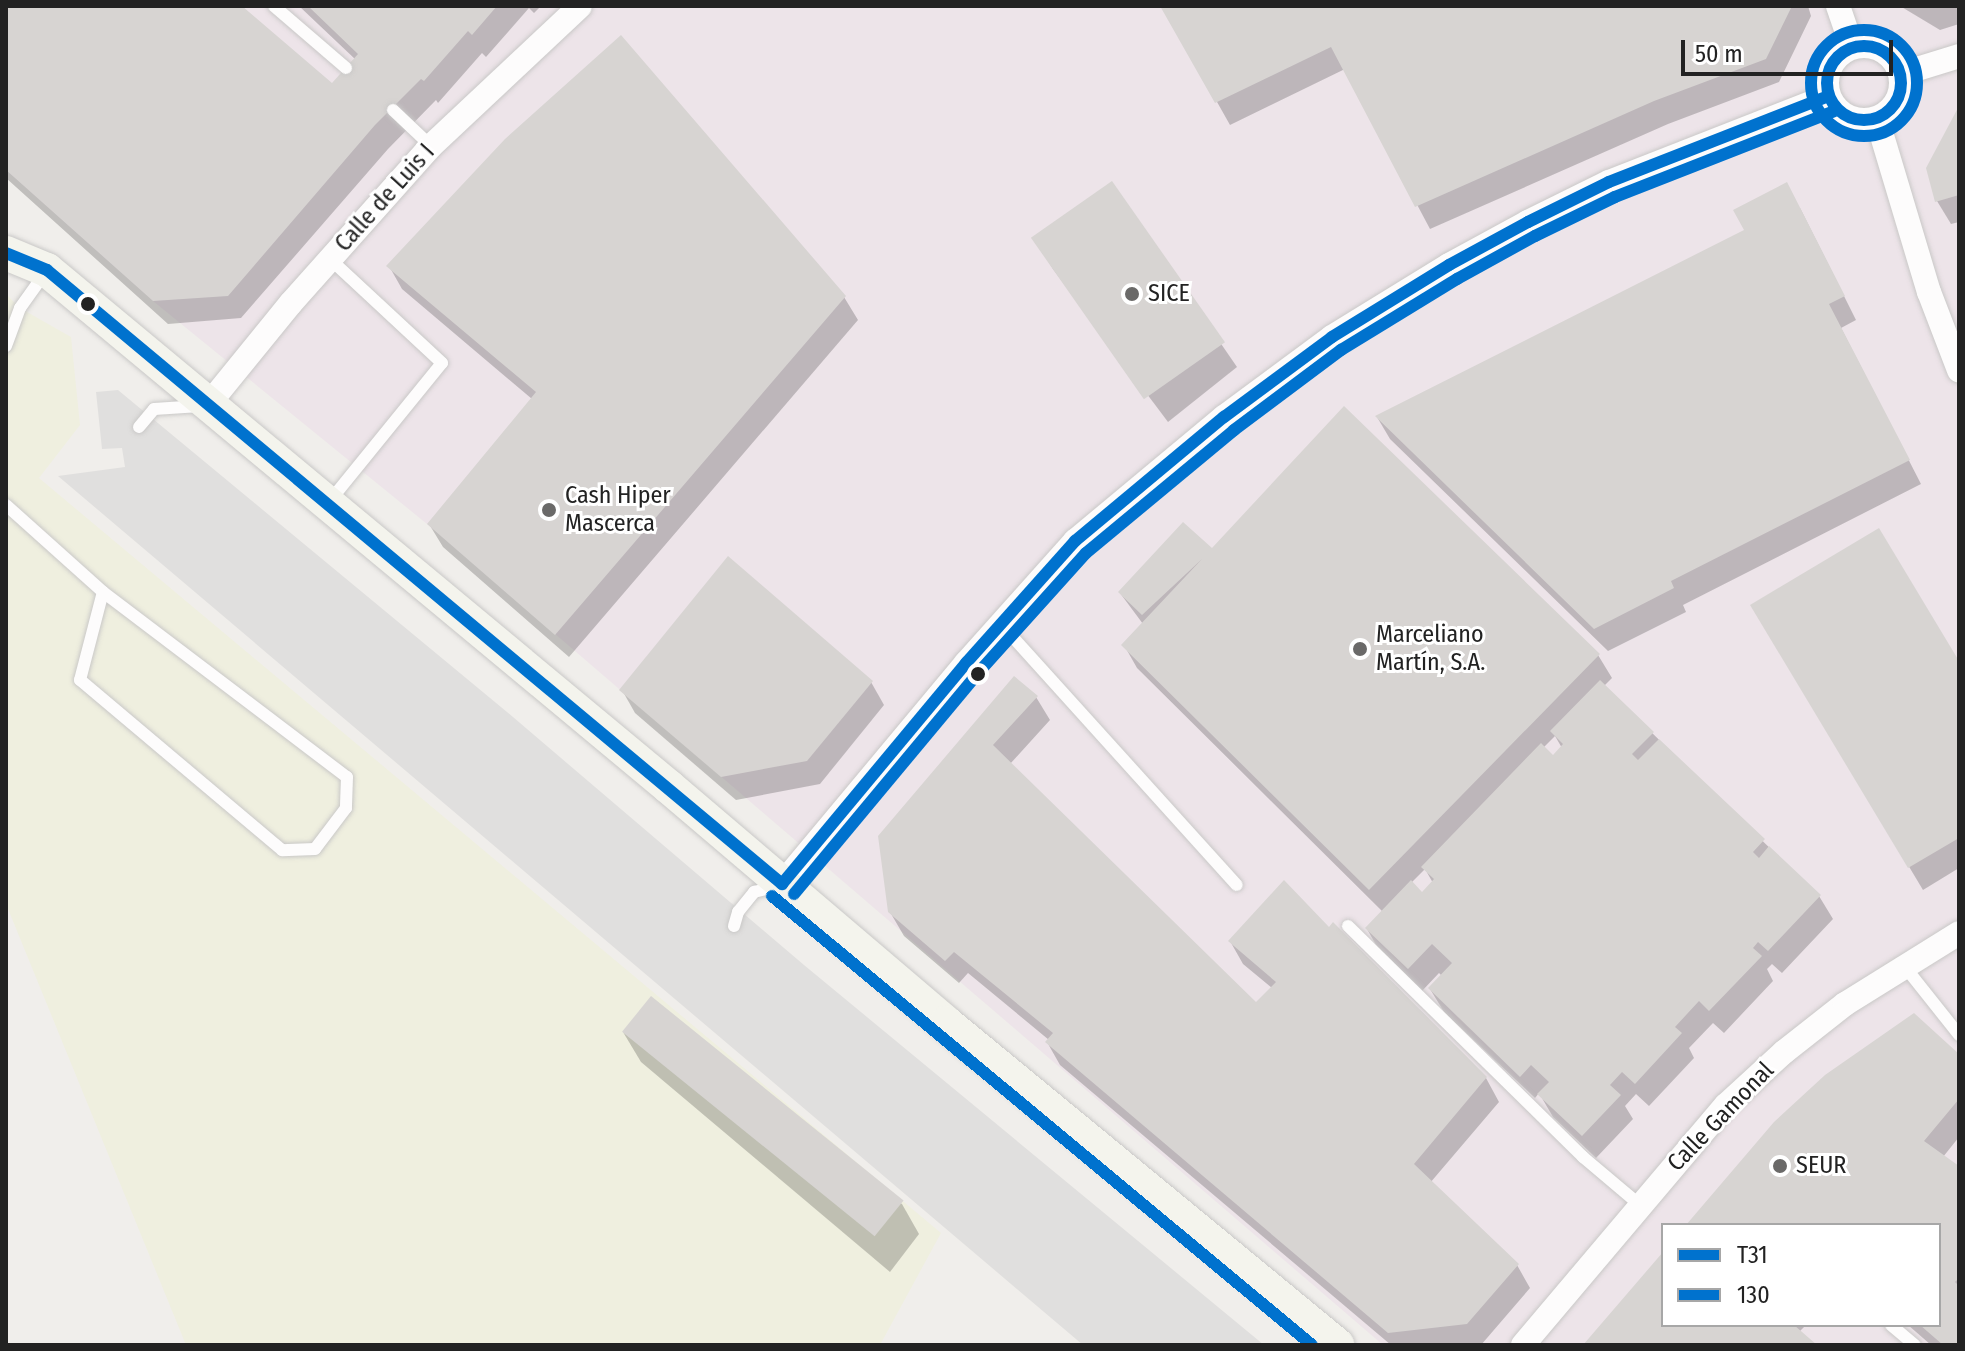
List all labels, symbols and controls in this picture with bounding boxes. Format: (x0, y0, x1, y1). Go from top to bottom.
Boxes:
scale bar (1685, 24, 1897, 74)
text: 50 m (1695, 40, 1743, 68)
street label: Calle de Luis I (329, 138, 441, 258)
place label: SICE (1148, 280, 1190, 308)
marker: SICE (1123, 285, 1141, 303)
unlabelled marker (80, 296, 96, 312)
place label: Cash Hiper Mascerca (565, 482, 671, 538)
marker: Cash Hiper Mascerca (540, 501, 558, 519)
place label: Marceliano Martín, S.A. (1376, 621, 1485, 677)
marker: Marceliano Martín, S.A. (1351, 640, 1369, 658)
unlabelled marker (970, 666, 986, 682)
street label: Calle Gamonal (1662, 1056, 1780, 1178)
place label: SEUR (1796, 1152, 1846, 1180)
marker: SEUR (1771, 1157, 1789, 1175)
legend (1661, 1223, 1941, 1327)
text: T31 (1737, 1241, 1768, 1269)
text: 130 (1737, 1281, 1770, 1309)

